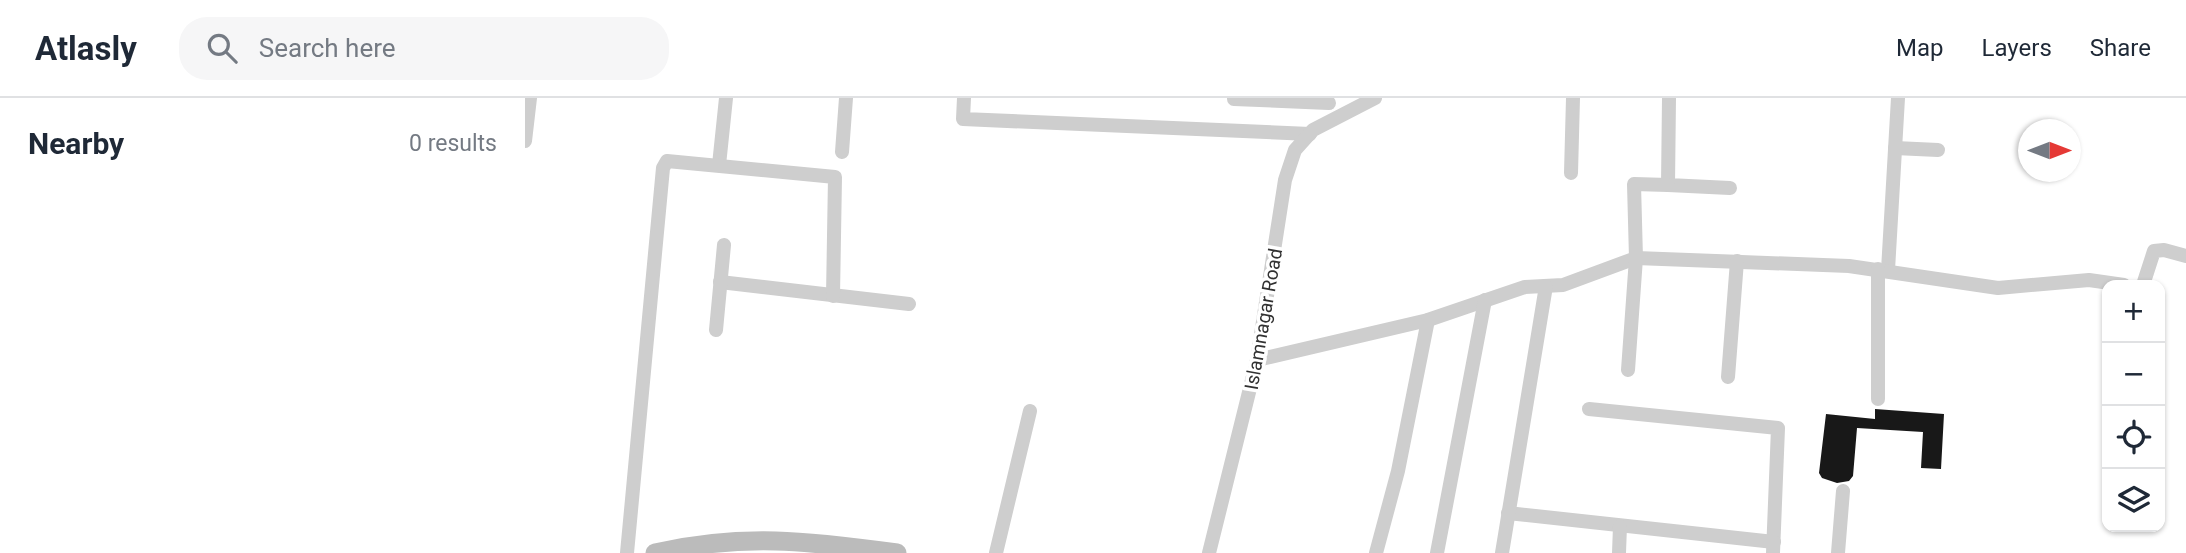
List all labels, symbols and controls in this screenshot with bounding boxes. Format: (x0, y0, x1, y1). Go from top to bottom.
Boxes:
search box (179, 17, 669, 80)
text: Atlasly (35, 29, 137, 68)
icon: search (203, 29, 241, 67)
text: Search here (259, 33, 396, 63)
text: Map (1896, 34, 1944, 62)
text: Layers (1982, 34, 2052, 62)
text: Share (2090, 34, 2151, 62)
north arrow (2018, 119, 2081, 182)
text: Nearby (28, 126, 124, 161)
text: 0 results (409, 130, 497, 157)
street label: Islamnagar Road (1240, 247, 1287, 392)
map controls (2102, 280, 2165, 532)
button: + (2102, 280, 2165, 343)
button: − (2102, 343, 2165, 406)
button: locate (2102, 406, 2165, 469)
button: layers (2102, 469, 2165, 532)

